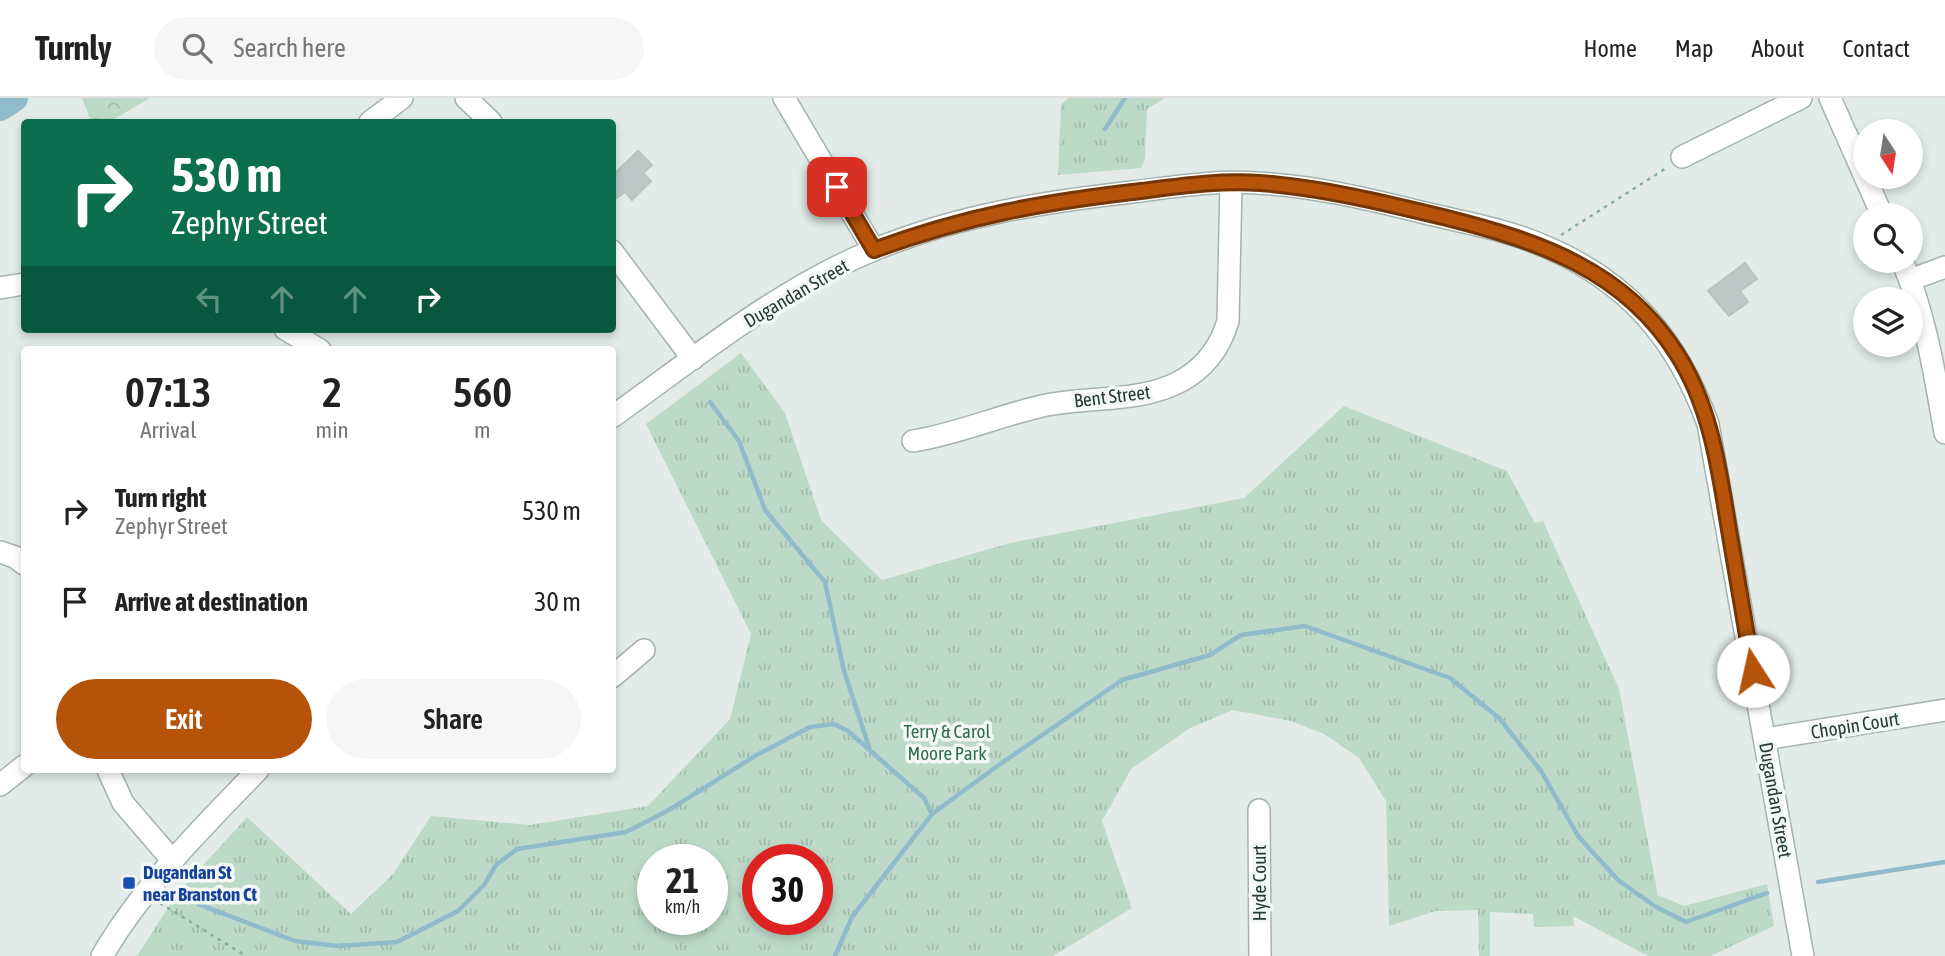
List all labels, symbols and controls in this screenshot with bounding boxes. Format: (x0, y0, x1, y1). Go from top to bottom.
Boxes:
search box (154, 17, 644, 80)
text: Turnly (35, 29, 112, 67)
icon: search (178, 29, 216, 67)
text: Search here (234, 33, 346, 63)
text: Home (1583, 35, 1637, 62)
text: Map (1675, 35, 1713, 62)
text: About (1751, 35, 1804, 62)
text: Contact (1842, 35, 1910, 62)
north arrow (1853, 119, 1923, 189)
map controls (1853, 119, 1923, 357)
text: 530 m (171, 146, 282, 202)
icon: right (56, 147, 147, 238)
pin (807, 157, 867, 217)
icon: arrive (818, 168, 856, 206)
button: search (1853, 203, 1923, 273)
text: Zephyr Street (171, 204, 328, 241)
street label: Dugandan Street (740, 254, 852, 332)
icon: left (190, 280, 228, 318)
icon: ahead (263, 280, 301, 318)
icon: ahead (336, 280, 374, 318)
icon: right (409, 280, 447, 318)
button: layers (1853, 287, 1923, 357)
text: 07:13 (125, 368, 212, 416)
text: 2 (322, 368, 342, 416)
text: 560 (453, 368, 512, 416)
street label: Bent Street (1073, 380, 1151, 412)
text: Arrival (140, 417, 196, 443)
text: min (316, 417, 349, 443)
text: m (474, 417, 491, 443)
text: Turn right (115, 483, 206, 513)
icon: right (56, 492, 94, 530)
text: 530 m (522, 496, 581, 526)
text: Zephyr Street (115, 513, 228, 539)
icon: arrive (56, 583, 94, 621)
text: Arrive at destination (115, 587, 308, 617)
text: 30 m (534, 587, 581, 617)
position arrow (1716, 634, 1790, 708)
button: Exit (56, 679, 312, 759)
button: Share (326, 679, 581, 759)
street label: Chopin Court (1809, 707, 1901, 743)
park label: Terry & Carol Moore Park (904, 720, 990, 764)
street label: Dugandan Street (1755, 740, 1797, 860)
speed limit sign: 30 (742, 844, 833, 935)
street label: Hyde Court (1248, 845, 1270, 921)
text: 21 (666, 860, 699, 900)
place label: Dugandan St near Branston Ct (143, 861, 257, 905)
marker: Dugandan St near Branston Ct (121, 875, 137, 891)
text: km/h (665, 896, 700, 917)

